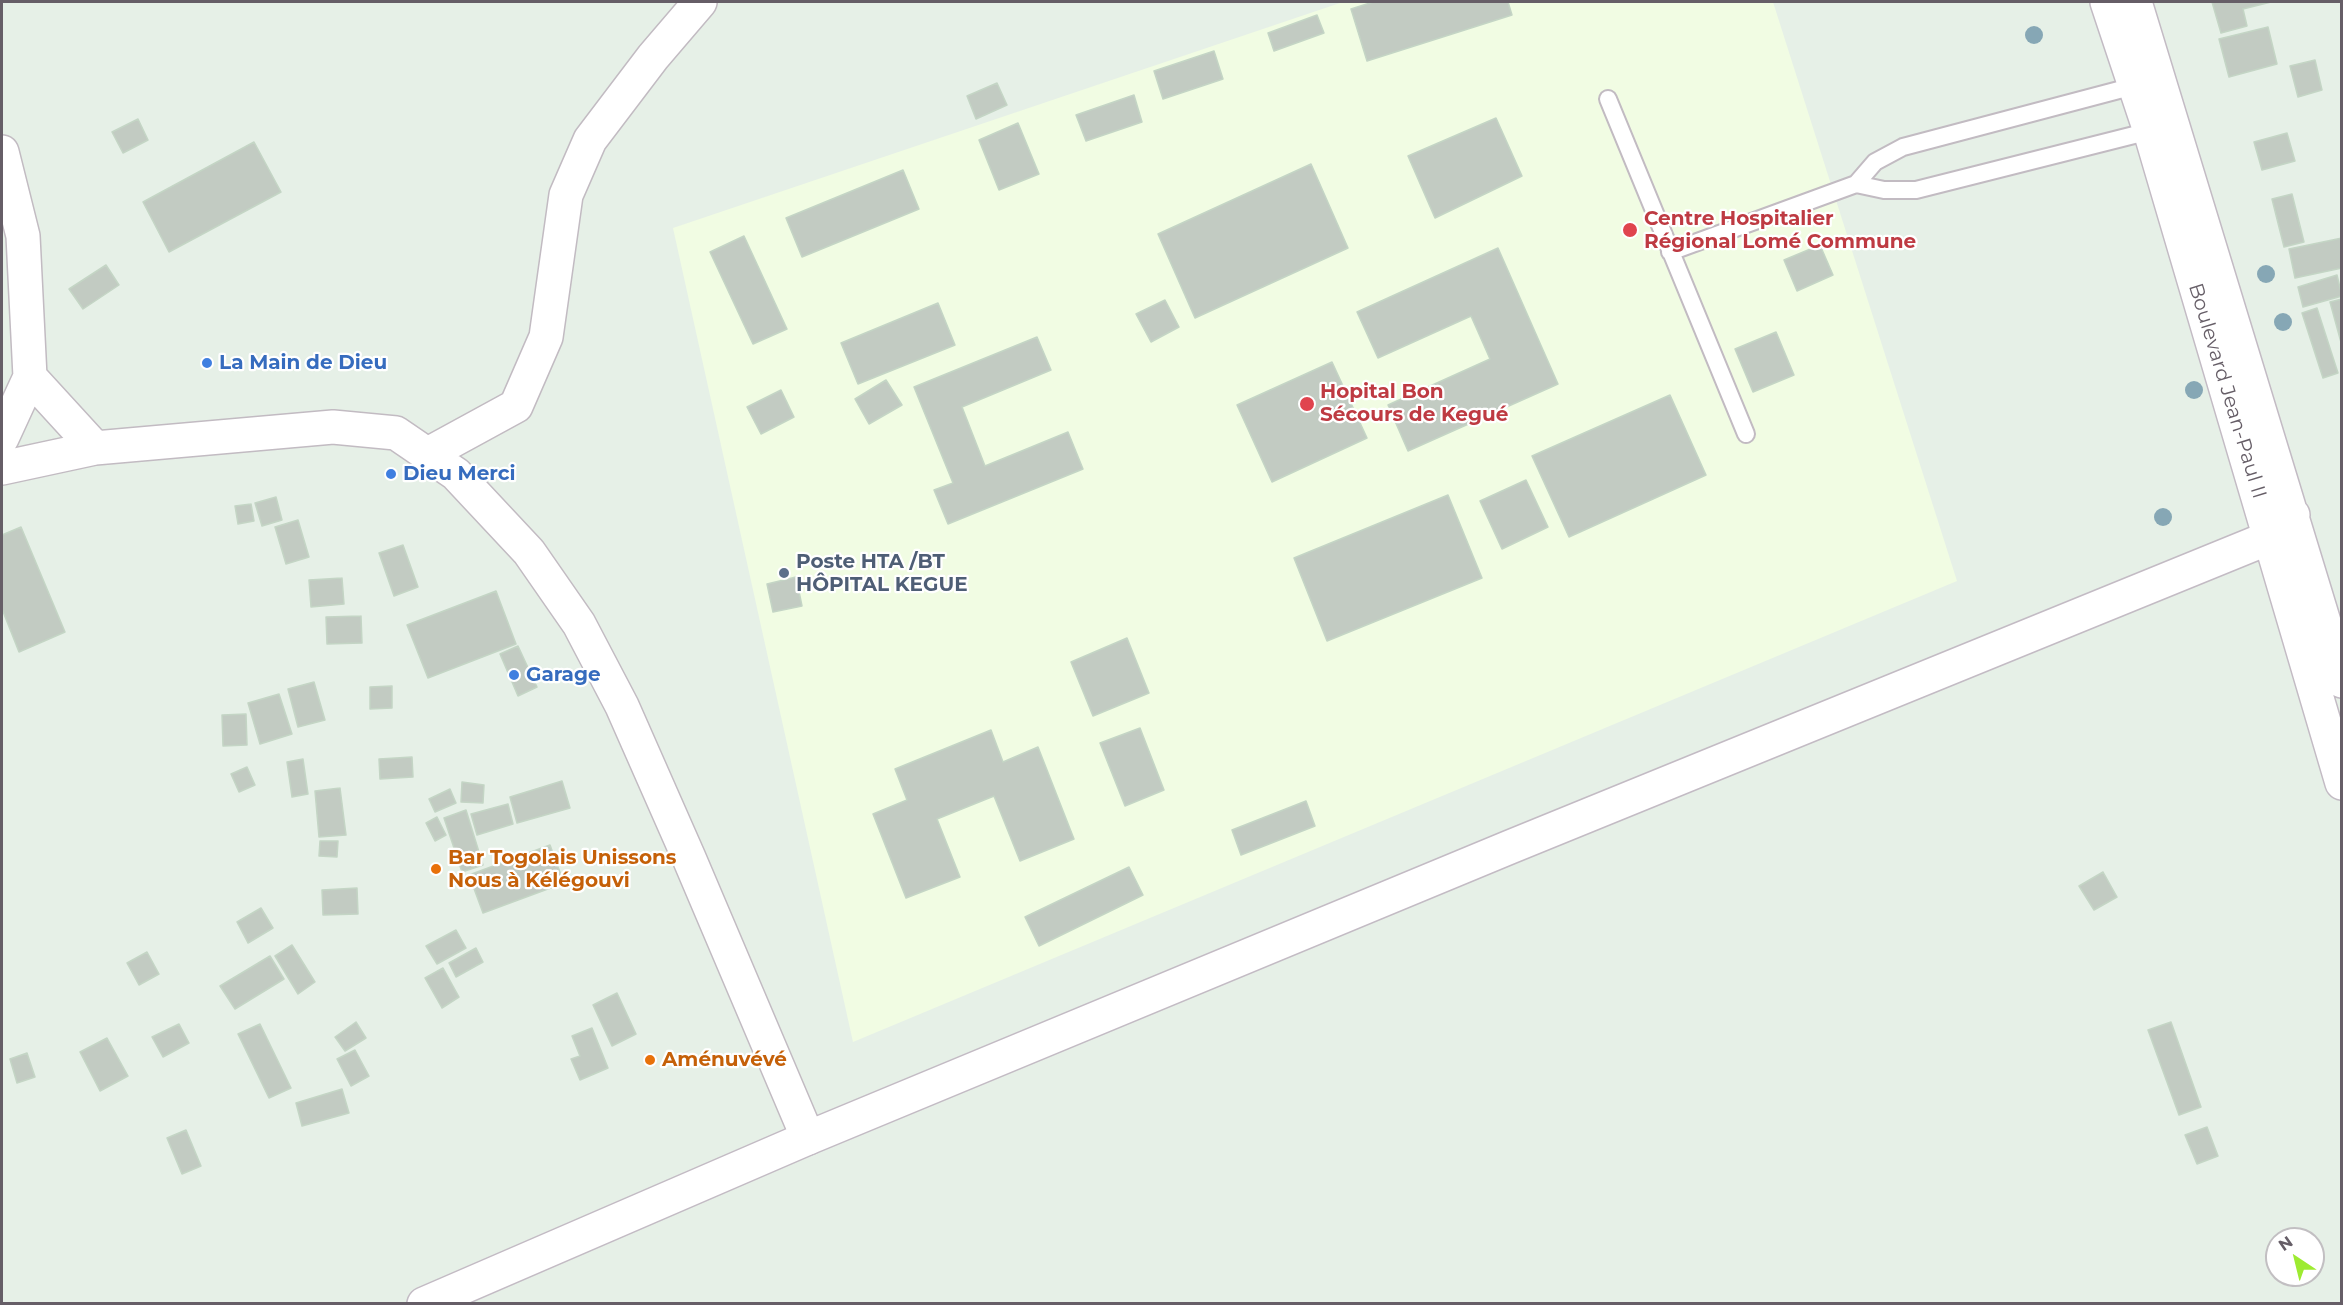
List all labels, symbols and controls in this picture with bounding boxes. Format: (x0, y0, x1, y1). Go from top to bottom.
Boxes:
place label: Centre Hospitalier Régional Lomé Commune (1644, 207, 1916, 254)
marker: Centre Hospitalier Régional Lomé Commune (1621, 221, 1639, 239)
street label: Boulevard Jean-Paul II (2183, 280, 2271, 502)
place label: La Main de Dieu (219, 351, 387, 375)
marker: La Main de Dieu (200, 356, 214, 370)
place label: Hopital Bon Sécours de Kegué (1320, 380, 1508, 427)
marker: Hopital Bon Sécours de Kegué (1298, 395, 1316, 413)
place label: Dieu Merci (403, 462, 515, 486)
marker: Dieu Merci (384, 467, 398, 481)
place label: Poste HTA /BT HÔPITAL KEGUE (796, 550, 968, 597)
marker: Poste HTA /BT HÔPITAL KEGUE (777, 566, 791, 580)
place label: Garage (526, 663, 601, 687)
marker: Garage (507, 668, 521, 682)
place label: Bar Togolais Unissons Nous à Kélégouvi (448, 846, 676, 893)
marker: Bar Togolais Unissons Nous à Kélégouvi (429, 862, 443, 876)
place label: Aménuvévé (662, 1048, 787, 1072)
marker: Aménuvévé (643, 1053, 657, 1067)
north arrow (2265, 1227, 2325, 1287)
text: N (2275, 1232, 2296, 1255)

